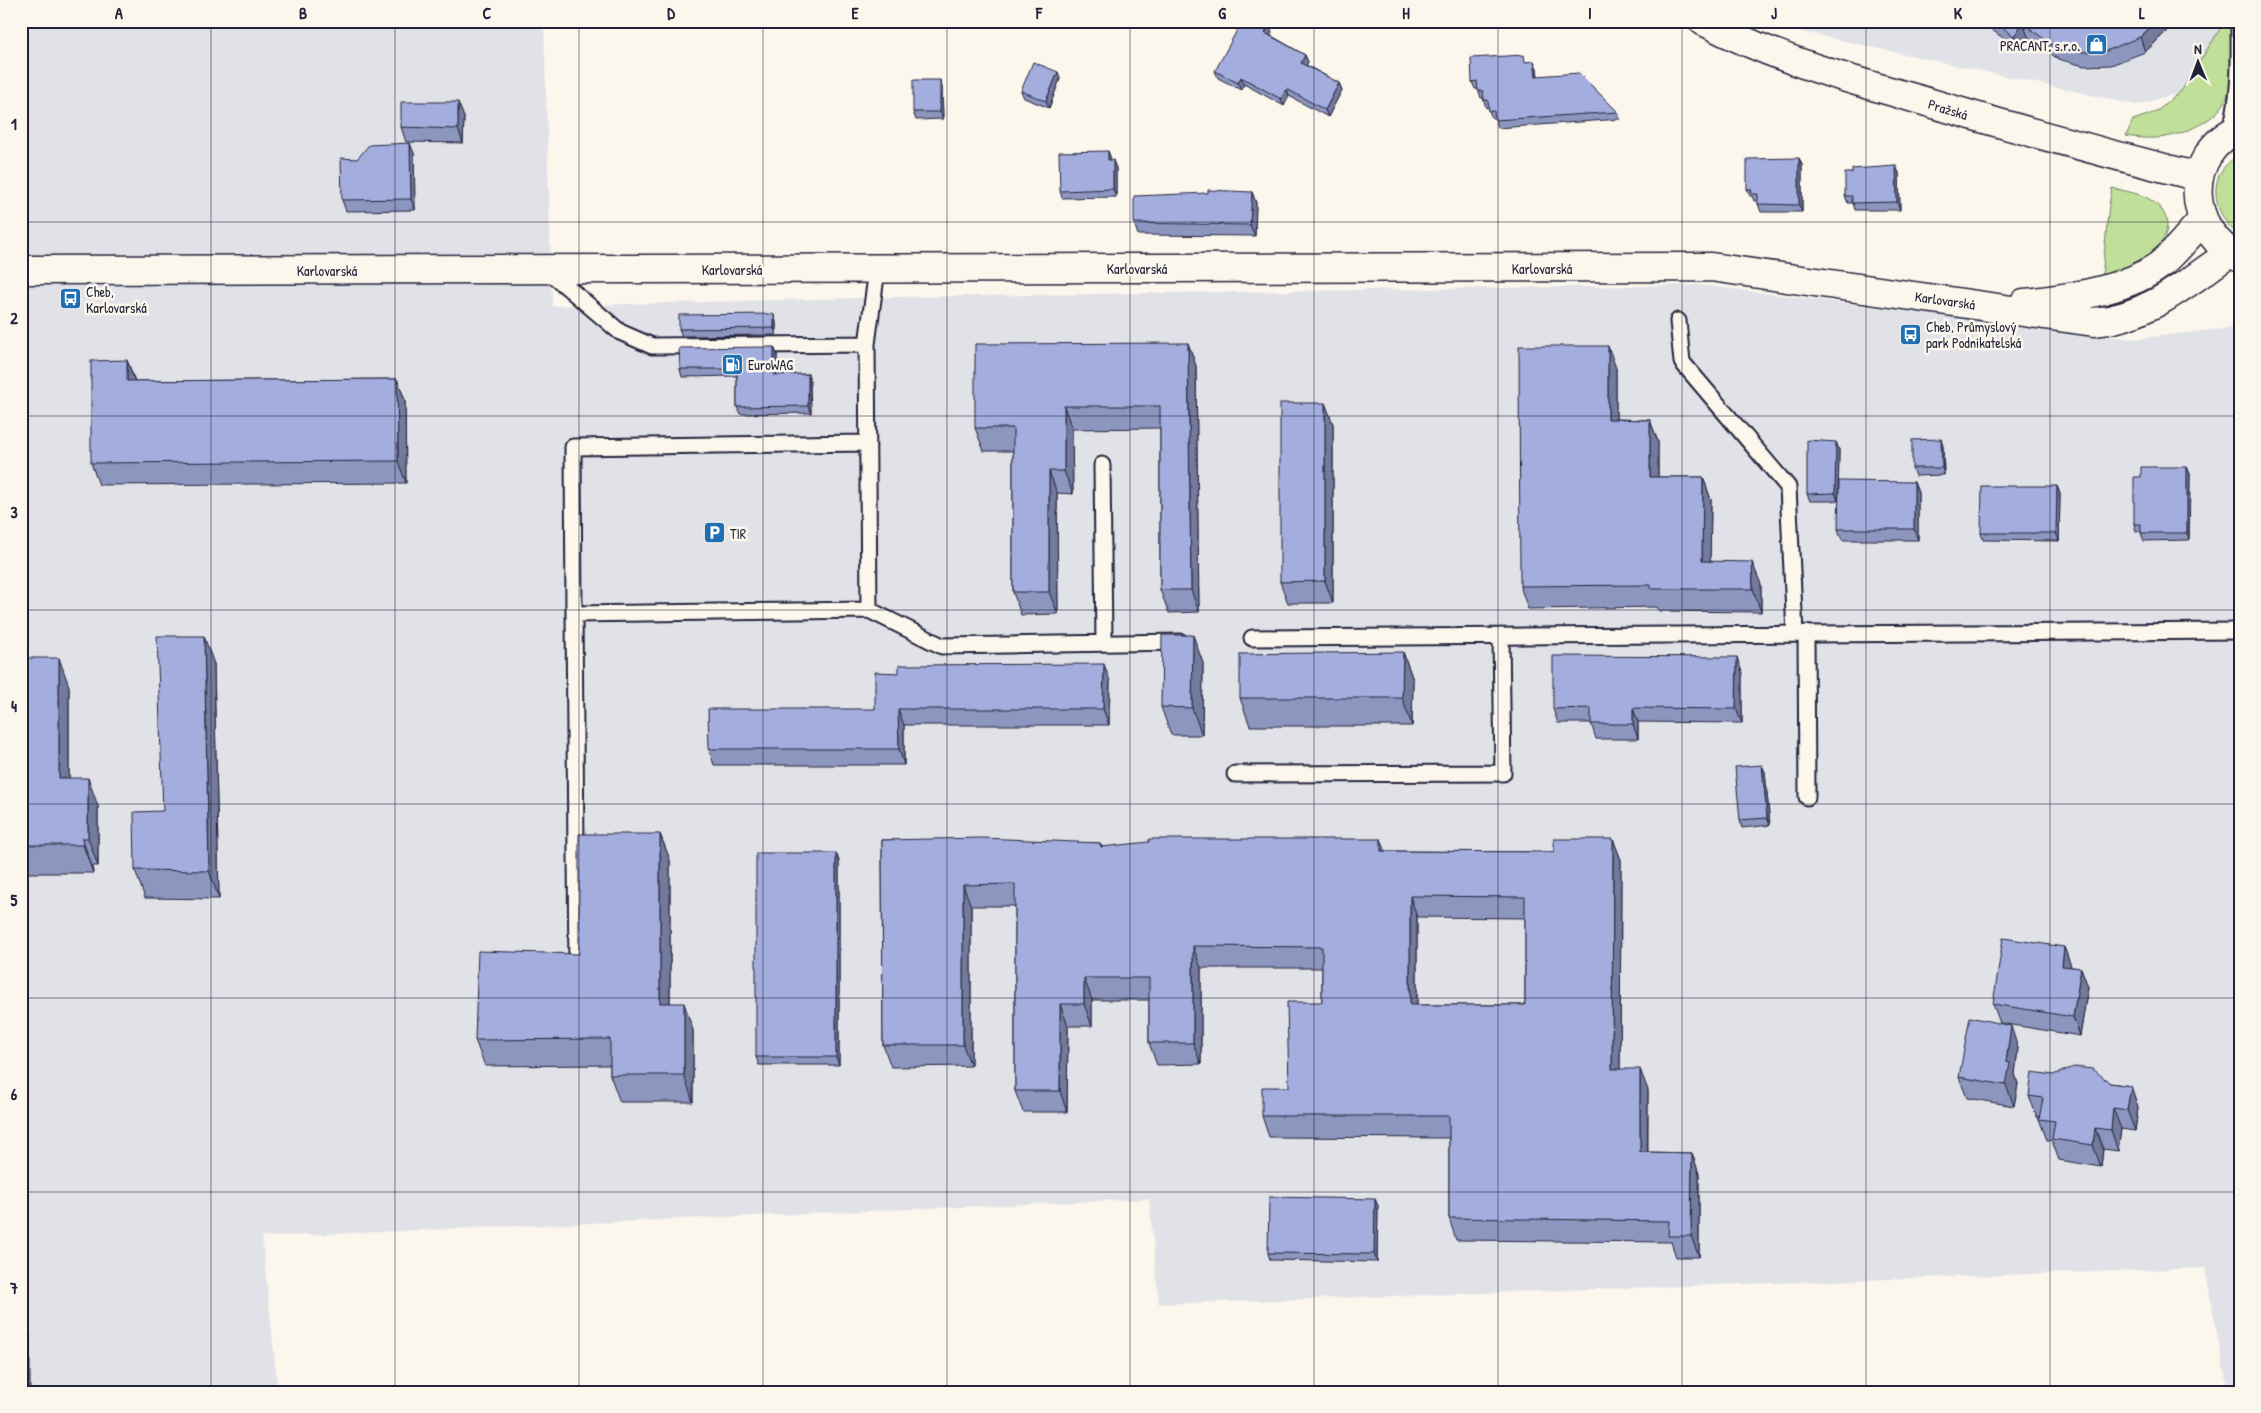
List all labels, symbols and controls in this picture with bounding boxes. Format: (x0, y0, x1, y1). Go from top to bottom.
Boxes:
text: A (115, 2, 123, 24)
text: B (299, 2, 307, 24)
text: C (483, 2, 492, 24)
text: D (667, 2, 675, 24)
text: E (851, 2, 859, 24)
text: F (1035, 2, 1043, 24)
text: G (1218, 2, 1226, 24)
text: H (1402, 2, 1410, 24)
text: I (1588, 2, 1592, 24)
text: J (1771, 2, 1777, 24)
text: K (1954, 2, 1963, 24)
text: L (2139, 2, 2145, 24)
shop icon: PRACANT, s.r.o. (2084, 33, 2108, 57)
place label: PRACANT, s.r.o. (2000, 36, 2080, 55)
north arrow (2174, 38, 2224, 88)
text: N (2194, 39, 2202, 58)
street label: Pražská (1926, 94, 1971, 124)
text: 1 (11, 113, 17, 135)
street label: Karlovarská (1107, 259, 1168, 278)
street label: Karlovarská (1512, 259, 1573, 278)
street label: Karlovarská (702, 260, 763, 279)
street label: Karlovarská (297, 261, 358, 280)
place label: Cheb, Karlovarská (86, 282, 147, 317)
street label: Karlovarská (1914, 286, 1977, 314)
bus stop icon: Cheb, Karlovarská (58, 287, 82, 311)
text: 2 (10, 307, 18, 329)
place label: Cheb, Průmyslový park Podnikatelská (1926, 317, 2022, 353)
bus stop icon: Cheb, Průmyslový park Podnikatelská (1898, 322, 1922, 346)
fuel station icon: EuroWAG (720, 352, 744, 376)
place label: EuroWAG (748, 355, 793, 374)
text: 3 (10, 501, 18, 523)
parking icon: TIR (702, 521, 726, 545)
place label: TIR (730, 524, 746, 543)
text: 4 (11, 695, 17, 717)
text: 5 (11, 889, 18, 911)
text: 6 (11, 1083, 18, 1105)
text: 7 (9, 1277, 18, 1299)

